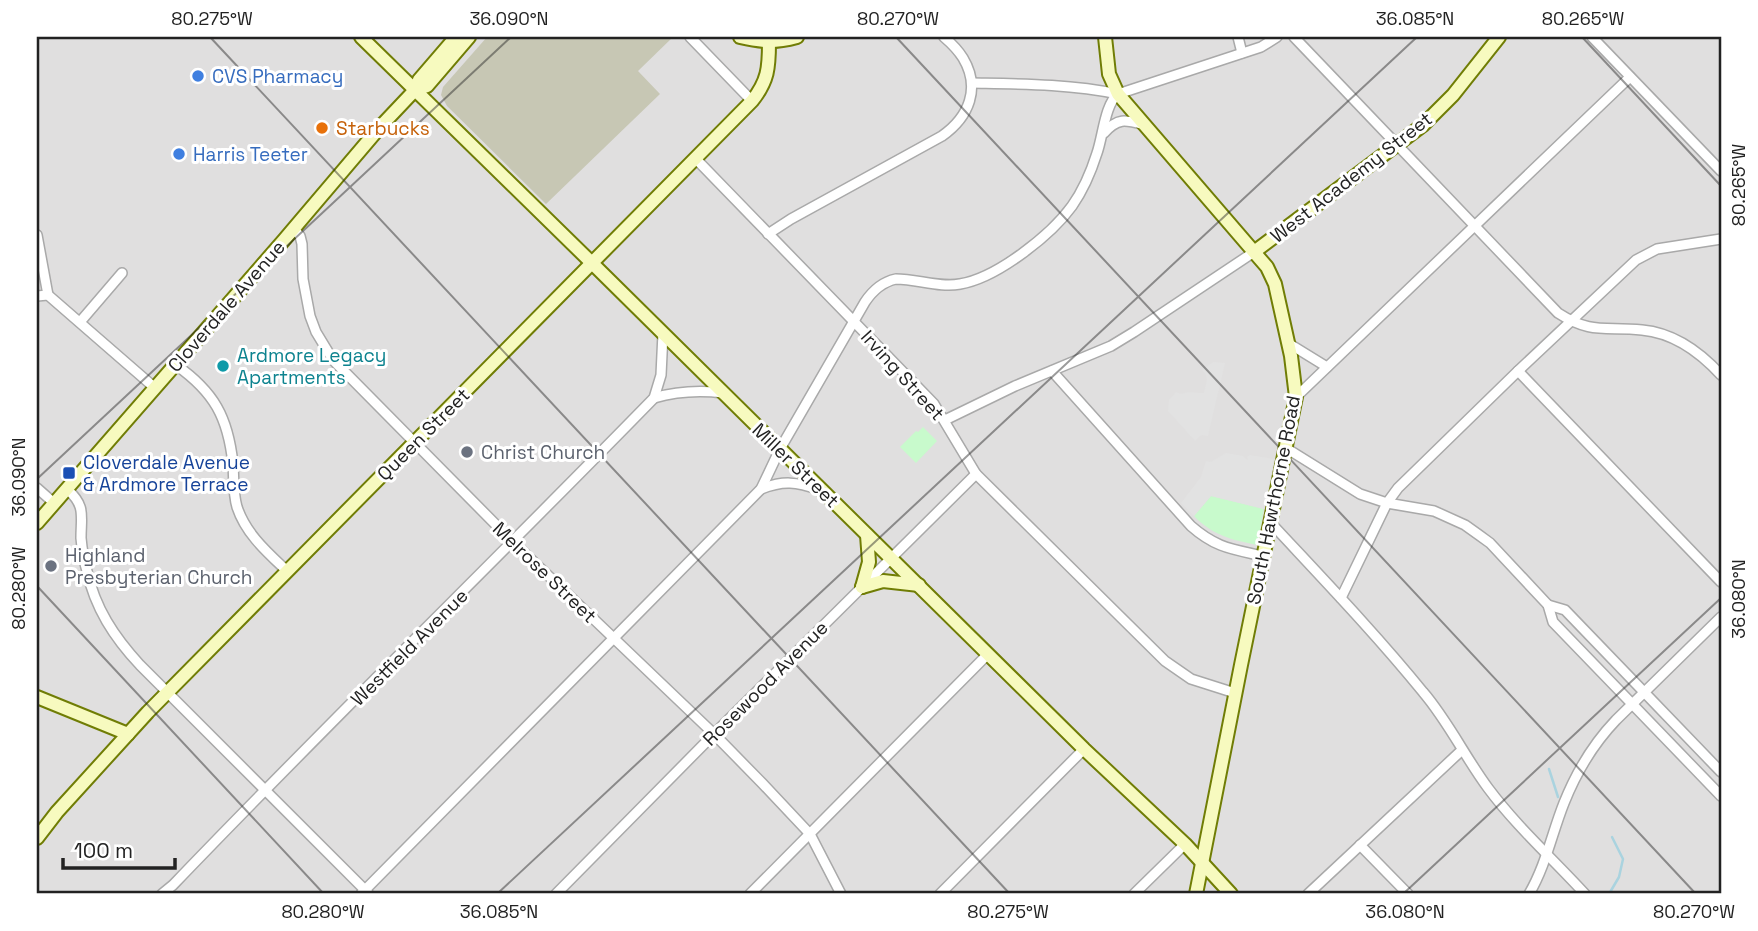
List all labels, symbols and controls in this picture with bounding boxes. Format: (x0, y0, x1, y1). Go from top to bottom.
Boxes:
text: 80.275°W (171, 7, 253, 30)
text: 36.090°N (469, 7, 549, 30)
text: 80.270°W (857, 7, 939, 30)
text: 36.085°N (1376, 7, 1454, 30)
text: 80.265°W (1542, 7, 1624, 30)
place label: CVS Pharmacy (212, 64, 343, 89)
marker: CVS Pharmacy (190, 68, 206, 84)
street label: West Academy Street (1265, 106, 1437, 249)
place label: Starbucks (336, 116, 430, 141)
marker: Starbucks (314, 120, 330, 136)
place label: Harris Teeter (193, 142, 308, 167)
text: 80.265°W (1727, 144, 1750, 226)
marker: Harris Teeter (171, 146, 187, 162)
street label: Cloverdale Avenue (162, 235, 291, 378)
street label: Irving Street (855, 325, 950, 426)
place label: Ardmore Legacy Apartments (237, 343, 386, 390)
marker: Ardmore Legacy Apartments (215, 358, 231, 374)
street label: Queen Street (372, 383, 475, 486)
street label: South Hawthorne Road (1241, 393, 1306, 607)
street label: Miller Street (747, 418, 845, 513)
text: 36.090°N (7, 437, 30, 517)
place label: Christ Church (481, 440, 605, 465)
marker: Christ Church (459, 444, 475, 460)
place label: Cloverdale Avenue & Ardmore Terrace (83, 450, 250, 497)
marker: Cloverdale Avenue & Ardmore Terrace (61, 465, 77, 481)
street label: Melrose Street (487, 516, 602, 628)
place label: Highland Presbyterian Church (65, 543, 252, 590)
text: 80.280°W (7, 546, 30, 630)
marker: Highland Presbyterian Church (43, 558, 59, 574)
text: 36.080°N (1727, 559, 1750, 639)
street label: Westfield Avenue (345, 583, 473, 711)
street label: Rosewood Avenue (697, 615, 833, 751)
scale bar (63, 826, 175, 870)
text: 100 m (74, 837, 133, 864)
text: 80.280°W (281, 900, 365, 923)
text: 36.085°N (460, 900, 538, 923)
text: 80.275°W (967, 900, 1049, 923)
text: 36.080°N (1365, 900, 1445, 923)
text: 80.270°W (1653, 900, 1735, 923)

